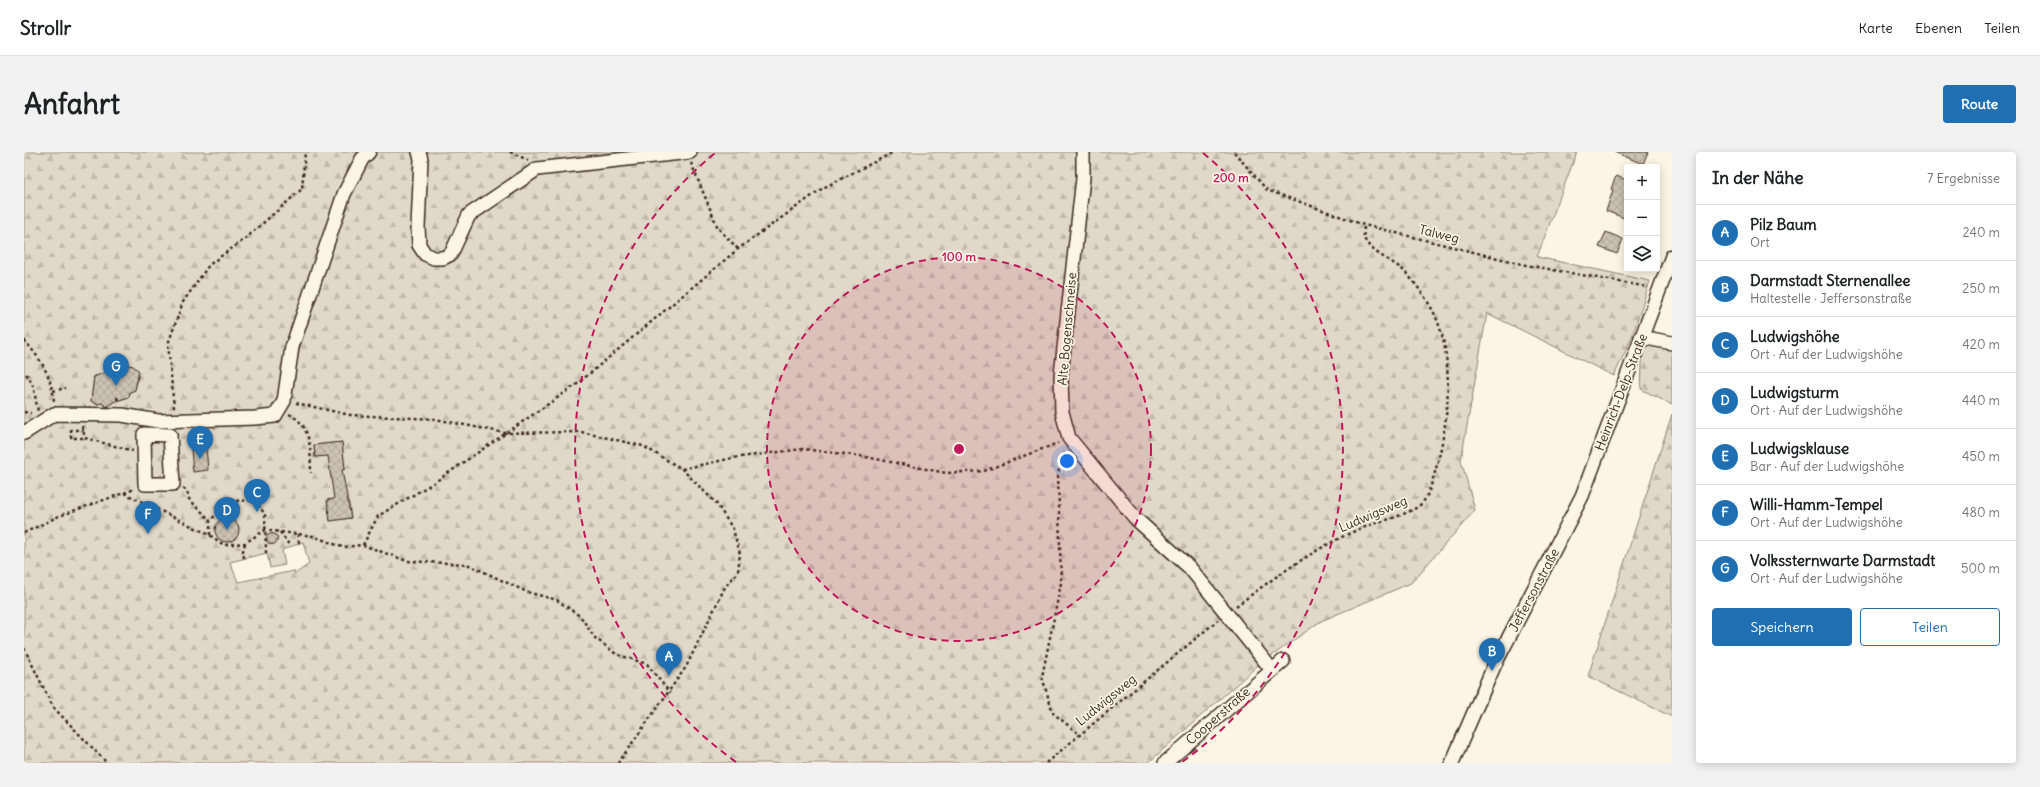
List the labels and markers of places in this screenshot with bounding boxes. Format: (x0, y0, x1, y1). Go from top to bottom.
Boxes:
pin: G (103, 353, 129, 386)
pin: E (187, 426, 213, 459)
centre of rings (952, 442, 966, 456)
pin: C (244, 479, 270, 512)
pin: D (214, 497, 240, 530)
pin: F (135, 501, 161, 534)
pin: B (1479, 638, 1505, 671)
pin: A (656, 643, 682, 676)

